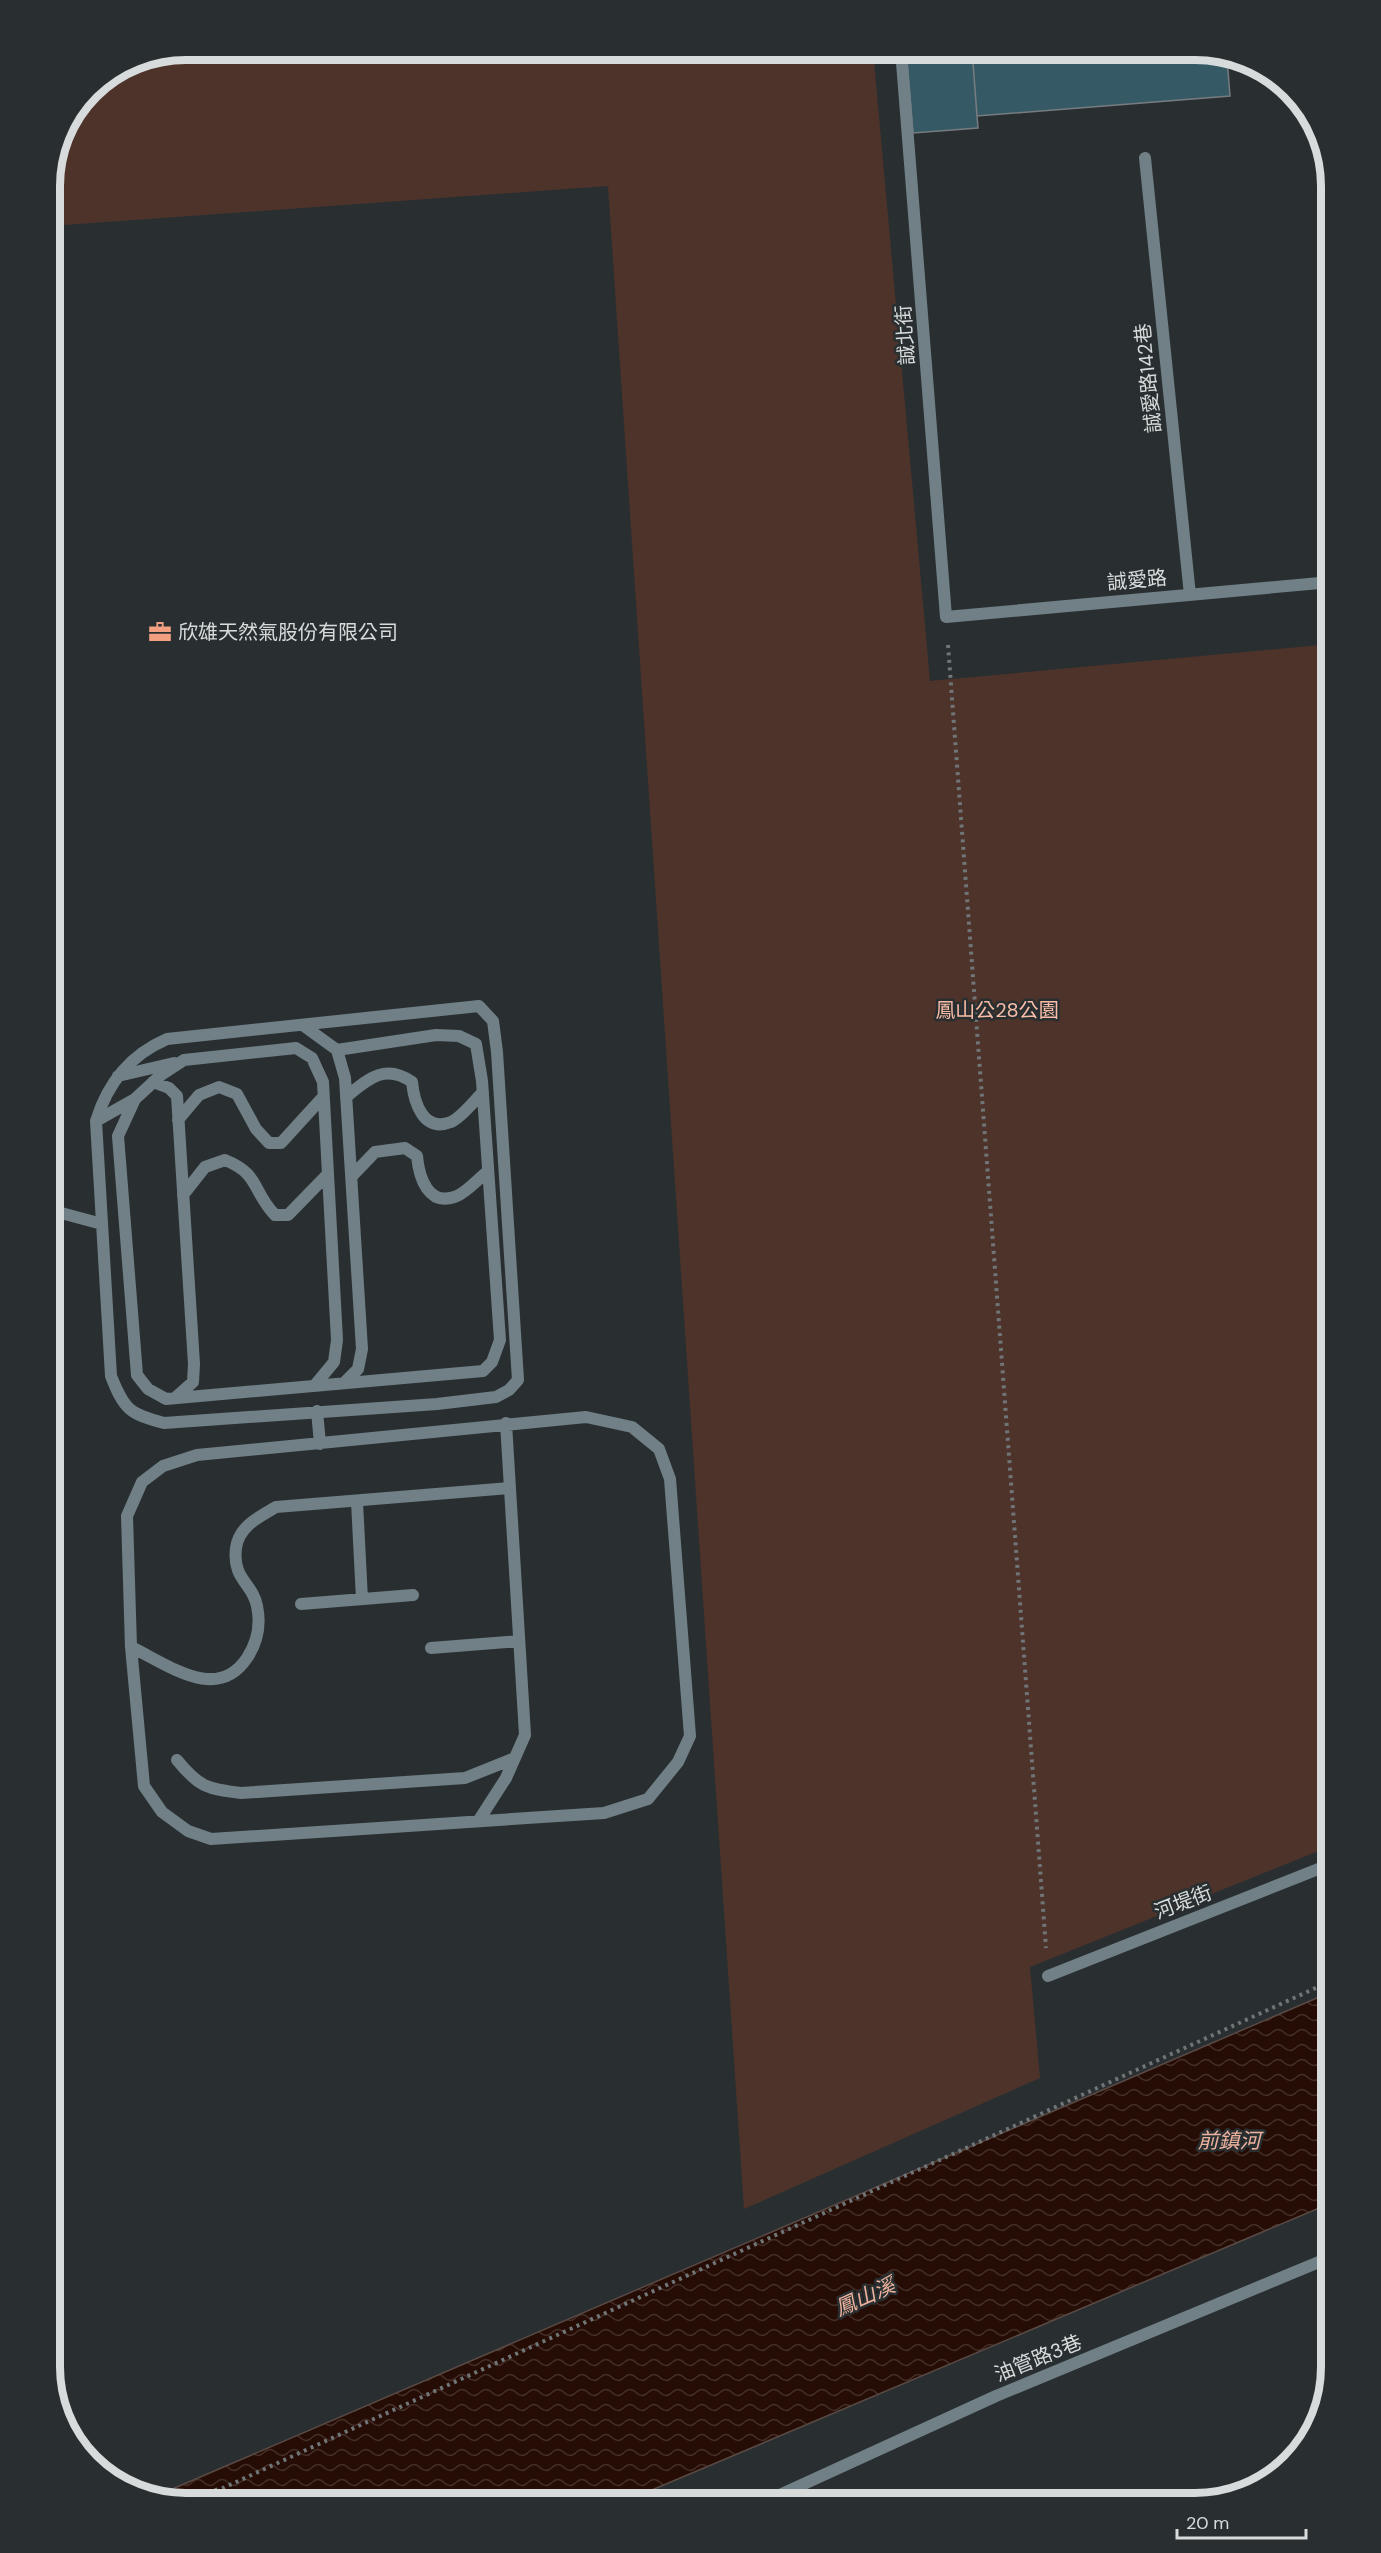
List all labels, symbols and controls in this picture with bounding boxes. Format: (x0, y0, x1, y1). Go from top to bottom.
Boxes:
street label: 誠北街 (890, 304, 920, 366)
street label: 誠愛路142巷 (1129, 322, 1167, 434)
street label: 誠愛路 (1106, 564, 1168, 596)
office icon: 欣雄天然氣股份有限公司 (147, 619, 173, 645)
place label: 欣雄天然氣股份有限公司 (178, 619, 398, 645)
park label: 鳳山公28公園 (935, 997, 1059, 1023)
street label: 河堤街 (1150, 1879, 1216, 1925)
water label: 前鎮河 (1198, 2127, 1264, 2155)
water label: 鳳山溪 (831, 2270, 902, 2323)
street label: 油管路3巷 (991, 2329, 1085, 2387)
scale bar (1177, 2502, 1306, 2540)
text: 20 m (1186, 2511, 1229, 2535)

